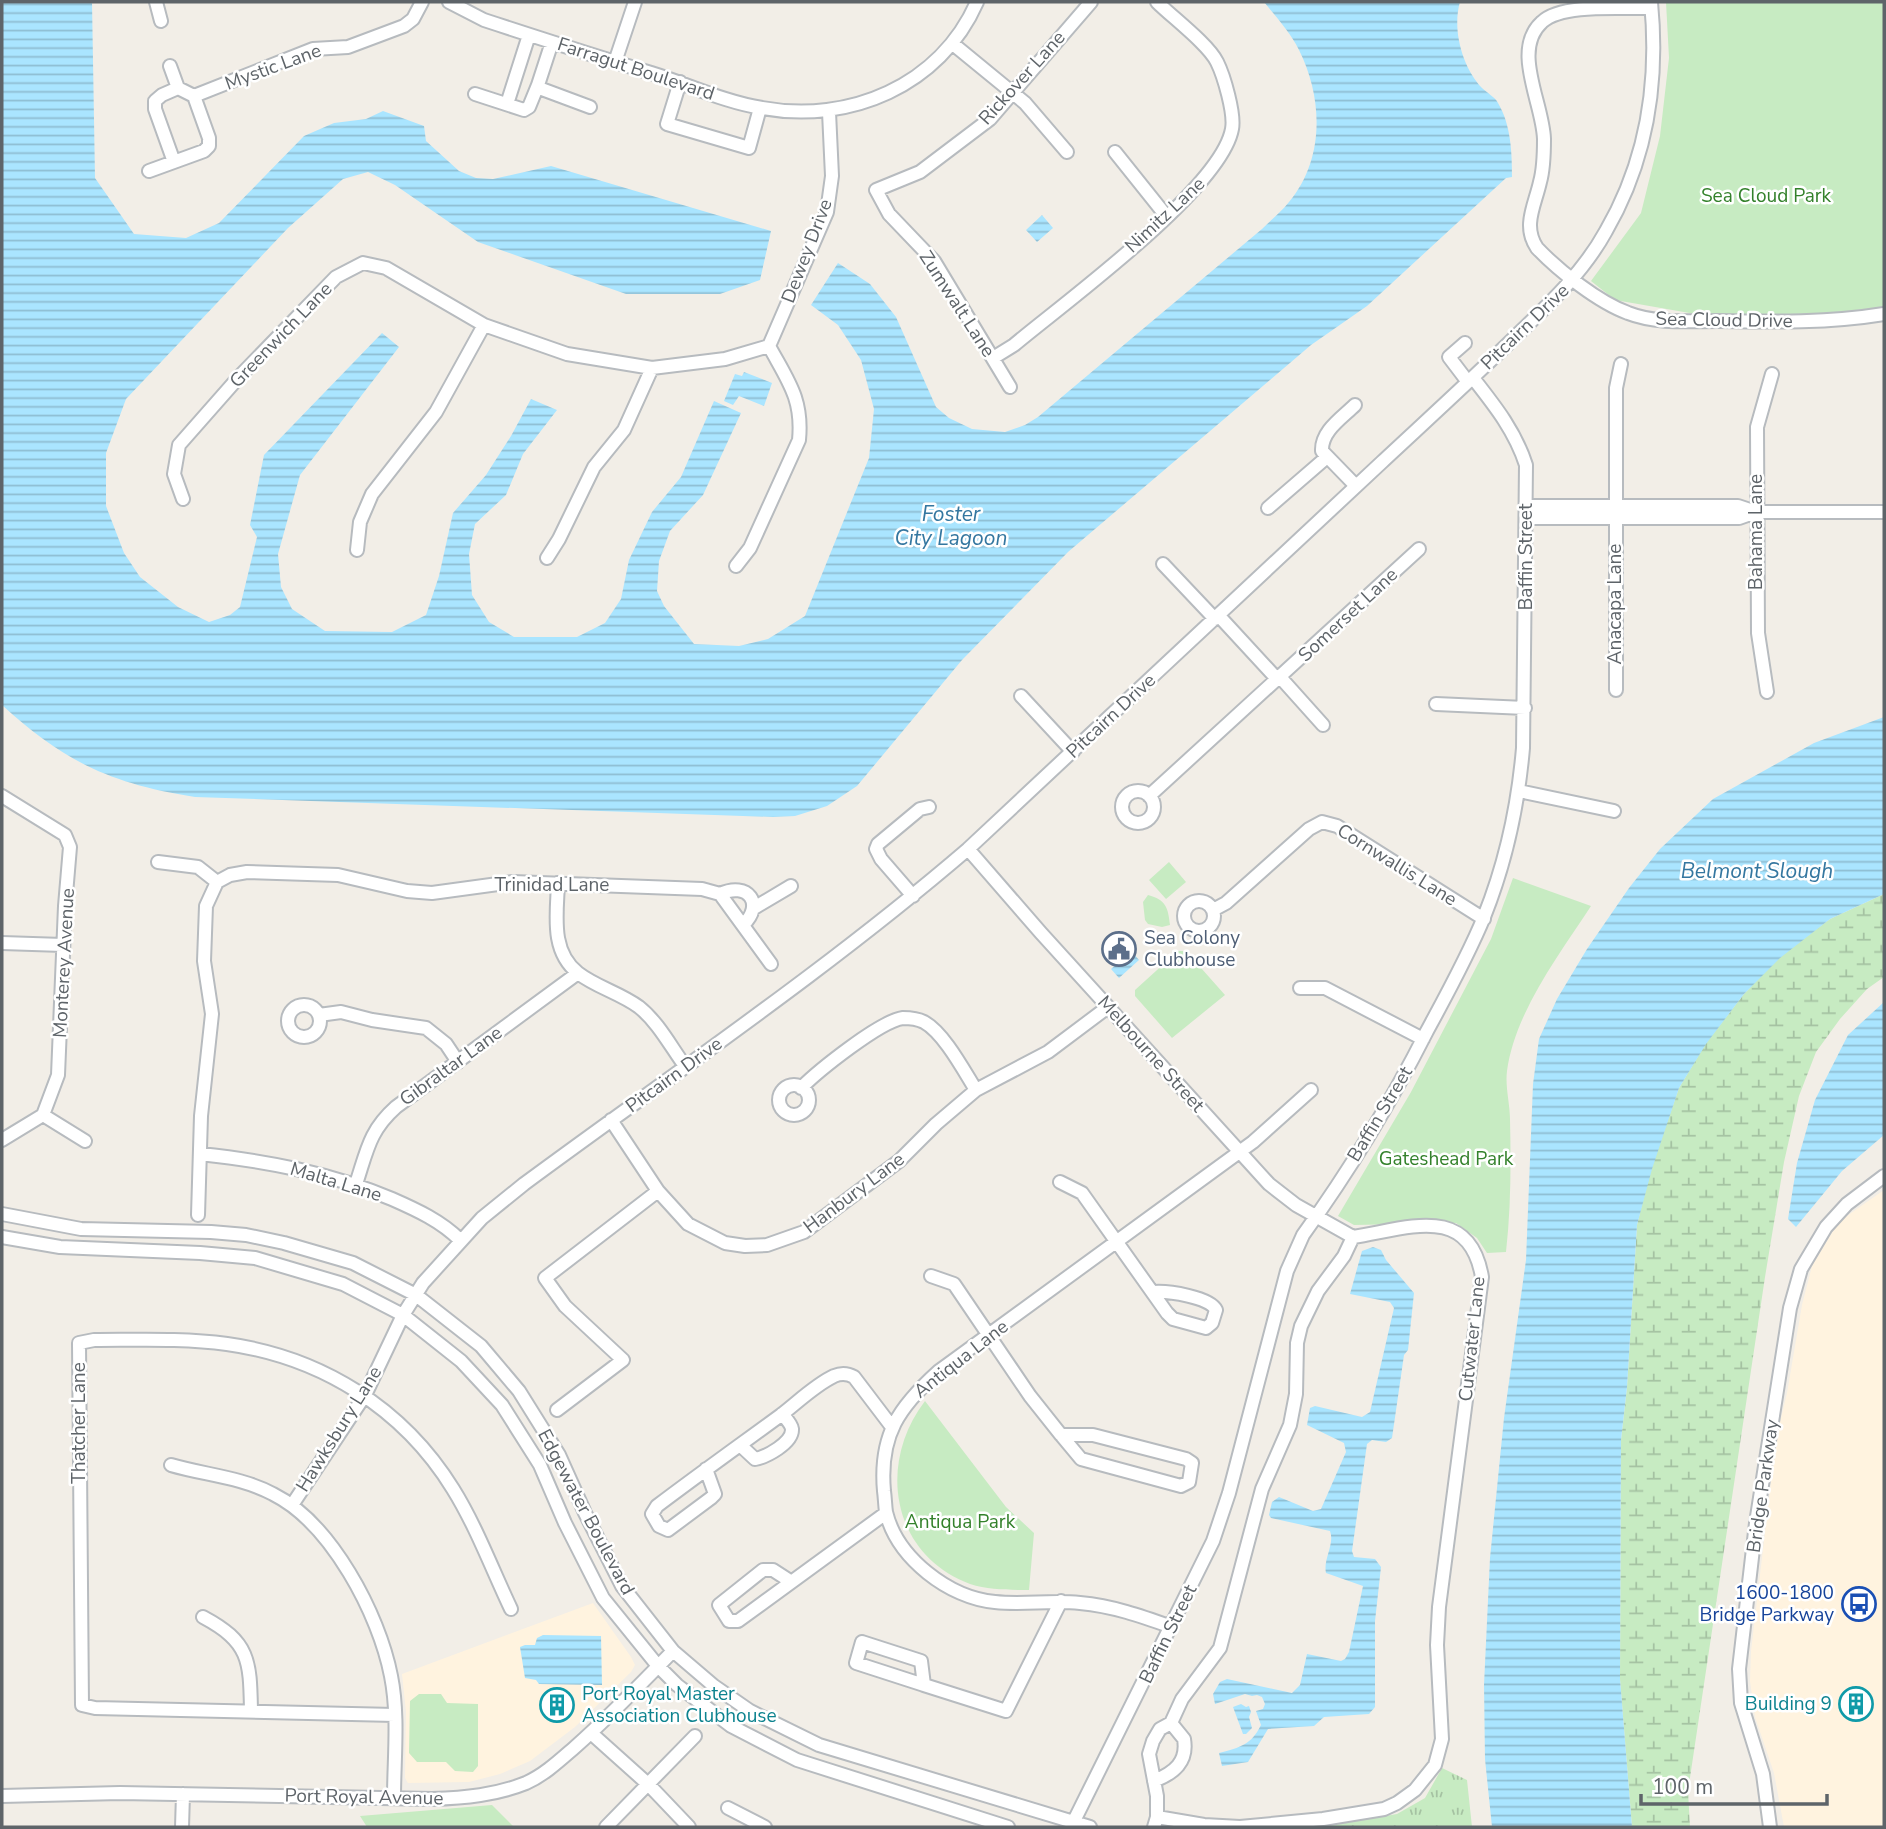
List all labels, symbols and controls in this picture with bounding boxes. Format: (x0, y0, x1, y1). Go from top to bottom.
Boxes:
street label: Rickover Lane (973, 25, 1071, 131)
street label: Farragut Boulevard (554, 31, 718, 107)
street label: Mystic Lane (221, 38, 325, 96)
street label: Nimitz Lane (1119, 171, 1211, 259)
park label: Sea Cloud Park (1701, 183, 1832, 209)
street label: Dewey Drive (775, 195, 839, 307)
street label: Zumwalt Lane (913, 246, 1001, 362)
street label: Greenwich Lane (224, 276, 338, 394)
street label: Pitcairn Drive (1475, 278, 1575, 376)
street label: Sea Cloud Drive (1655, 306, 1793, 334)
street label: Bahama Lane (1743, 474, 1769, 590)
water label: Foster City Lagoon (895, 500, 1007, 552)
street label: Baffin Street (1513, 503, 1539, 611)
street label: Anacapa Lane (1602, 544, 1628, 664)
street label: Somerset Lane (1293, 562, 1403, 668)
street label: Pitcairn Drive (1061, 668, 1161, 764)
street label: Cornwallis Lane (1332, 818, 1462, 912)
water label: Belmont Slough (1681, 857, 1833, 885)
street label: Trinidad Lane (495, 872, 609, 898)
street label: Monterey Avenue (47, 887, 81, 1039)
place label: Sea Colony Clubhouse (1144, 925, 1240, 973)
public building icon: Sea Colony Clubhouse (1100, 930, 1138, 968)
street label: Melbourne Street (1092, 990, 1211, 1118)
street label: Gibraltar Lane (394, 1020, 508, 1112)
street label: Pitcairn Drive (620, 1031, 728, 1119)
street label: Baffin Street (1341, 1061, 1419, 1167)
street label: Hanbury Lane (798, 1146, 910, 1240)
park label: Gateshead Park (1379, 1146, 1514, 1172)
street label: Malta Lane (287, 1156, 385, 1208)
street label: Cutwater Lane (1453, 1275, 1491, 1403)
street label: Antiqua Lane (908, 1314, 1014, 1404)
street label: Hawksbury Lane (290, 1361, 388, 1497)
street label: Thatcher Lane (66, 1362, 92, 1484)
street label: Bridge Parkway (1741, 1417, 1785, 1554)
street label: Edgewater Boulevard (531, 1424, 641, 1600)
park label: Antiqua Park (905, 1509, 1016, 1535)
street label: Baffin Street (1133, 1580, 1203, 1688)
place label: 1600-1800 Bridge Parkway (1700, 1580, 1834, 1628)
bus stop icon: 1600-1800 Bridge Parkway (1840, 1585, 1878, 1623)
place label: Port Royal Master Association Clubhouse (582, 1681, 777, 1729)
building icon: Building 9 (1837, 1685, 1875, 1723)
building icon: Port Royal Master Association Clubhouse (538, 1686, 576, 1724)
place label: Building 9 (1745, 1691, 1832, 1717)
scale bar (1641, 1762, 1826, 1806)
text: 100 m (1652, 1773, 1713, 1801)
street label: Port Royal Avenue (284, 1783, 444, 1811)

